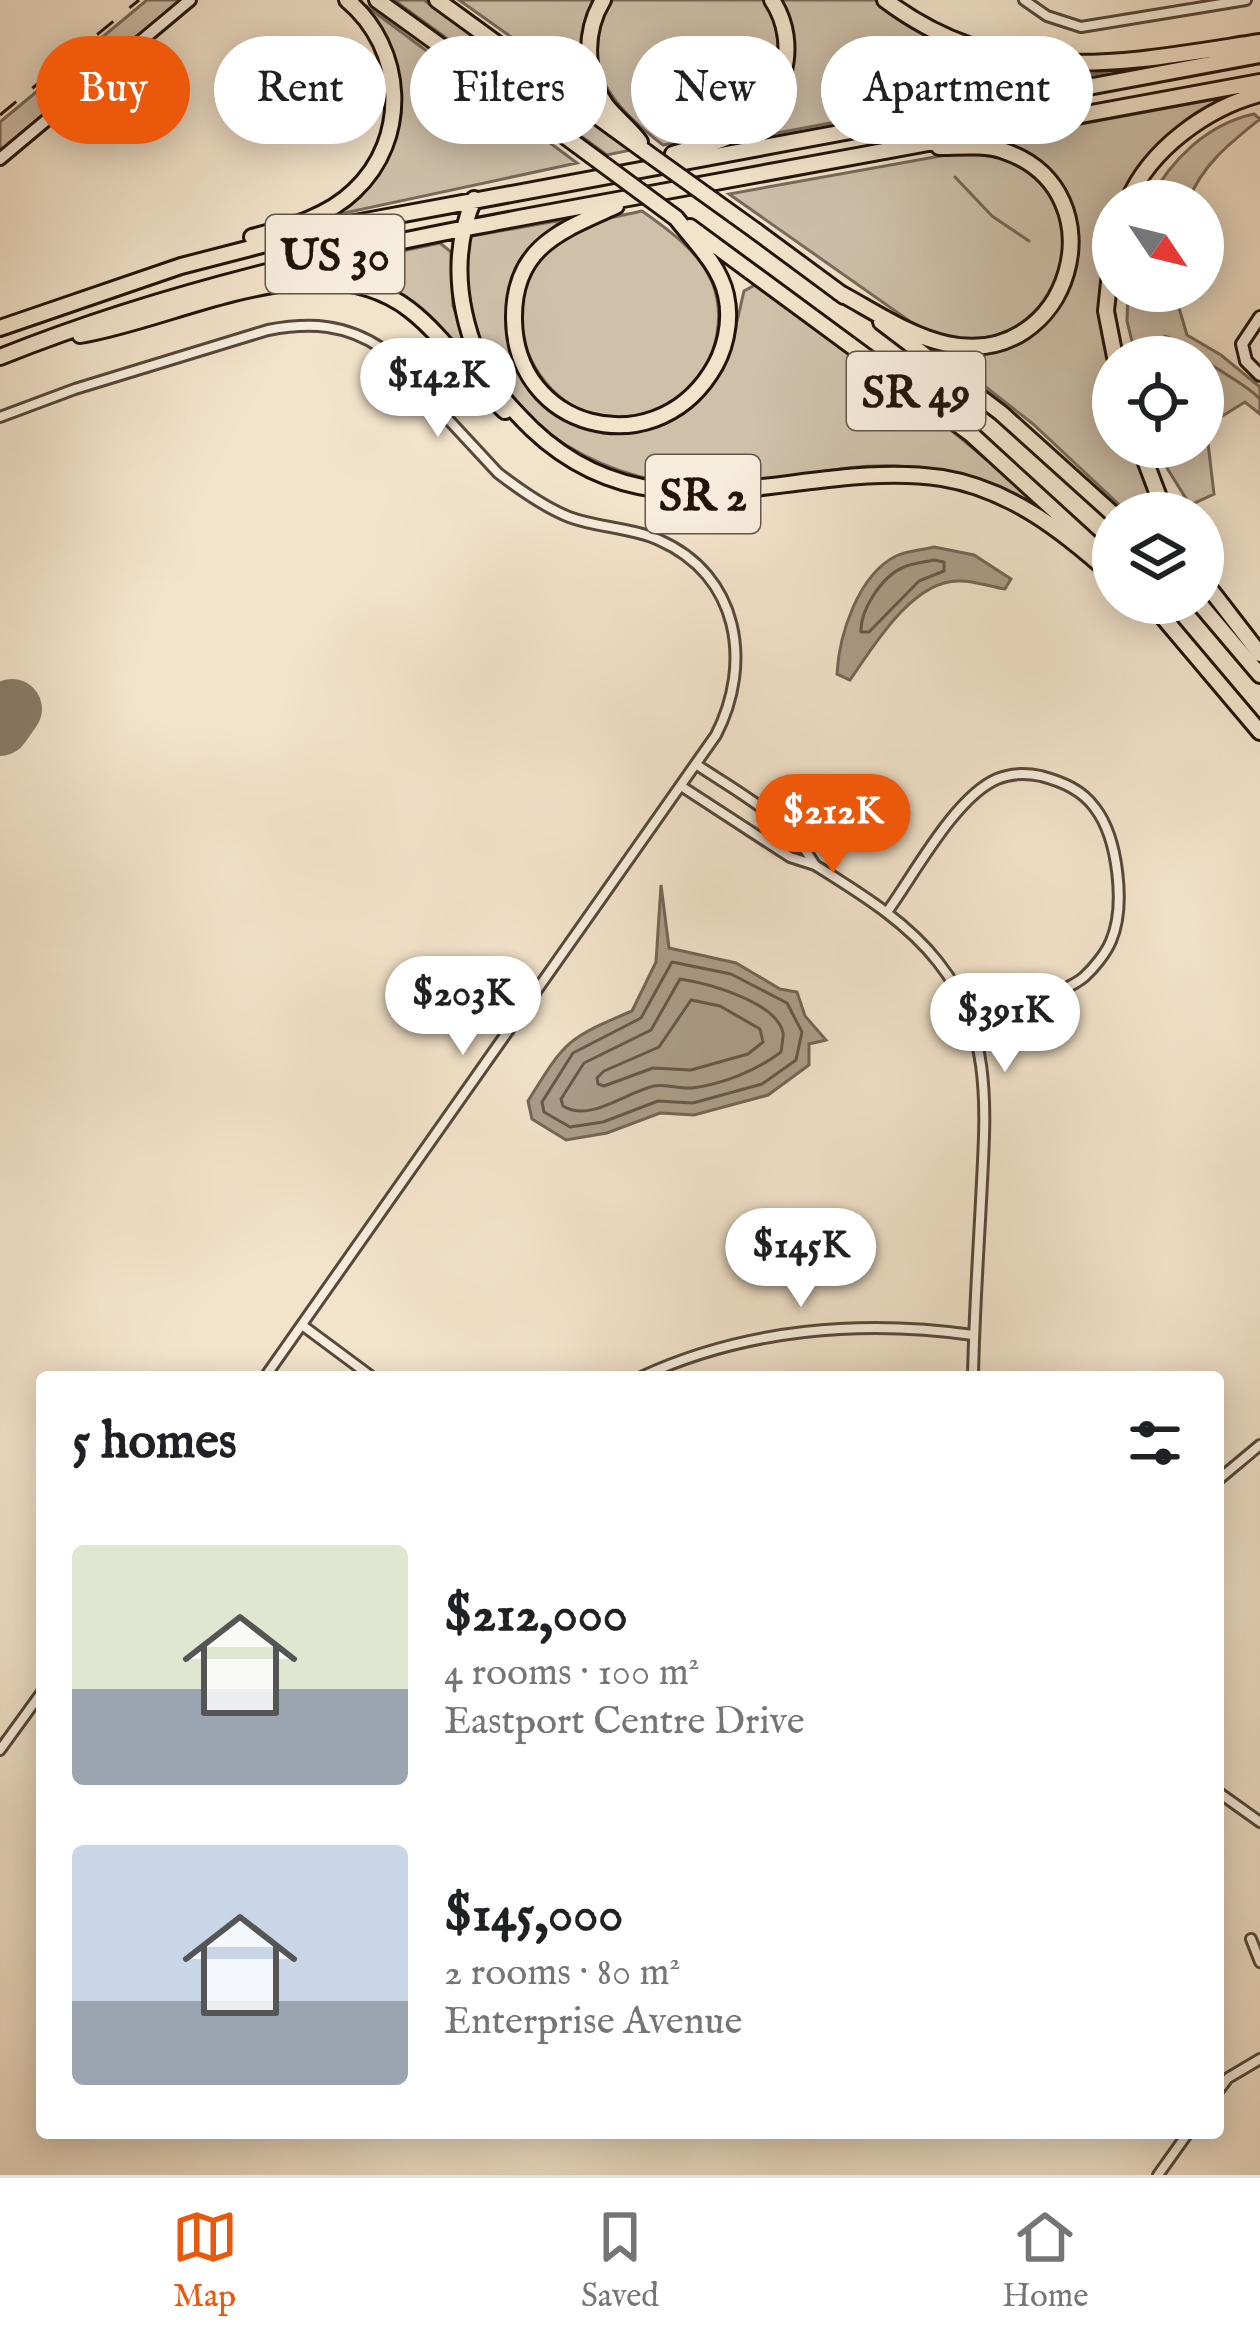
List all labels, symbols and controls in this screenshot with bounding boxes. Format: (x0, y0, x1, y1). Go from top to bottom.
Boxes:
chip: Buy (36, 36, 190, 144)
chip: Rent (214, 36, 386, 144)
chip: Filters (410, 36, 607, 144)
chip: New (631, 36, 797, 144)
chip: Apartment (821, 36, 1093, 144)
north arrow (1092, 180, 1224, 312)
map controls (1092, 180, 1224, 624)
road number: US 30 (266, 215, 404, 293)
button: locate (1092, 336, 1224, 468)
pin: $142K (354, 338, 522, 440)
text: $142K (387, 352, 489, 401)
road number: SR 49 (847, 352, 985, 430)
road number: SR 2 (646, 455, 760, 533)
button: layers (1092, 492, 1224, 624)
pin: $212K (749, 774, 917, 876)
text: $212K (783, 788, 883, 837)
pin: $203K (379, 956, 547, 1058)
text: $203K (412, 970, 514, 1019)
pin: $391K (921, 973, 1089, 1075)
text: $391K (957, 987, 1053, 1036)
pin: $145K (717, 1208, 885, 1310)
text: $145K (752, 1222, 850, 1271)
icon: filters (1122, 1410, 1188, 1476)
text: 5 homes (72, 1411, 237, 1476)
text: $212,000 (444, 1584, 628, 1649)
icon: home (168, 1593, 312, 1737)
text: 4 rooms · 100 m² (444, 1649, 700, 1698)
text: Eastport Centre Drive (444, 1698, 805, 1747)
text: $145,000 (444, 1884, 623, 1949)
icon: home (168, 1893, 312, 2037)
text: 2 rooms · 80 m² (444, 1949, 681, 1998)
text: Enterprise Avenue (444, 1998, 742, 2047)
tab: Map (172, 2204, 238, 2318)
tab: Saved (581, 2204, 659, 2318)
tab: Home (1002, 2204, 1088, 2318)

